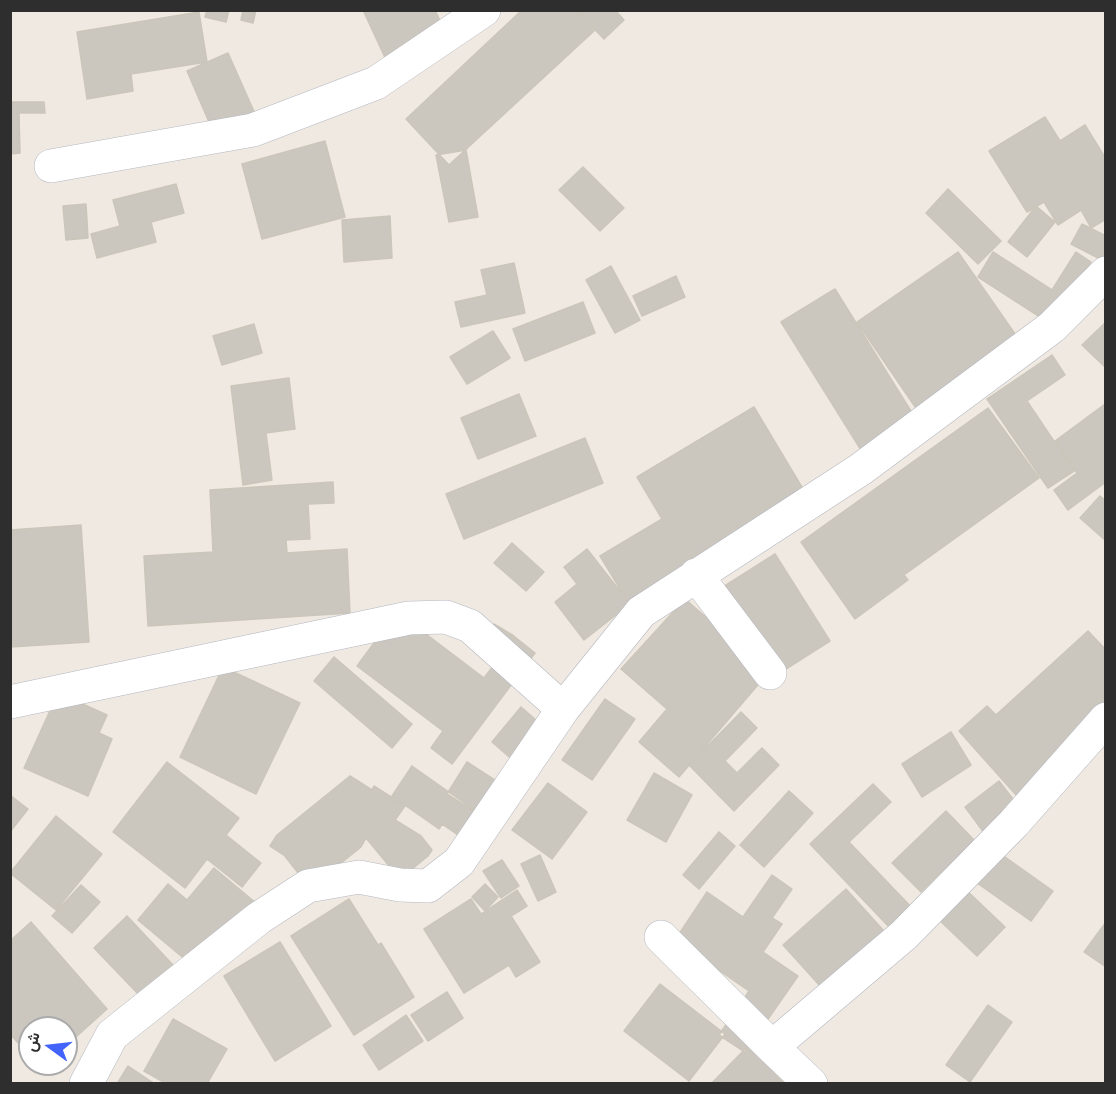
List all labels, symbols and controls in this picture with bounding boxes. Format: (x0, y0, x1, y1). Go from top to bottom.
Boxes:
north arrow (18, 1016, 78, 1076)
text: ش (20, 1030, 44, 1053)

